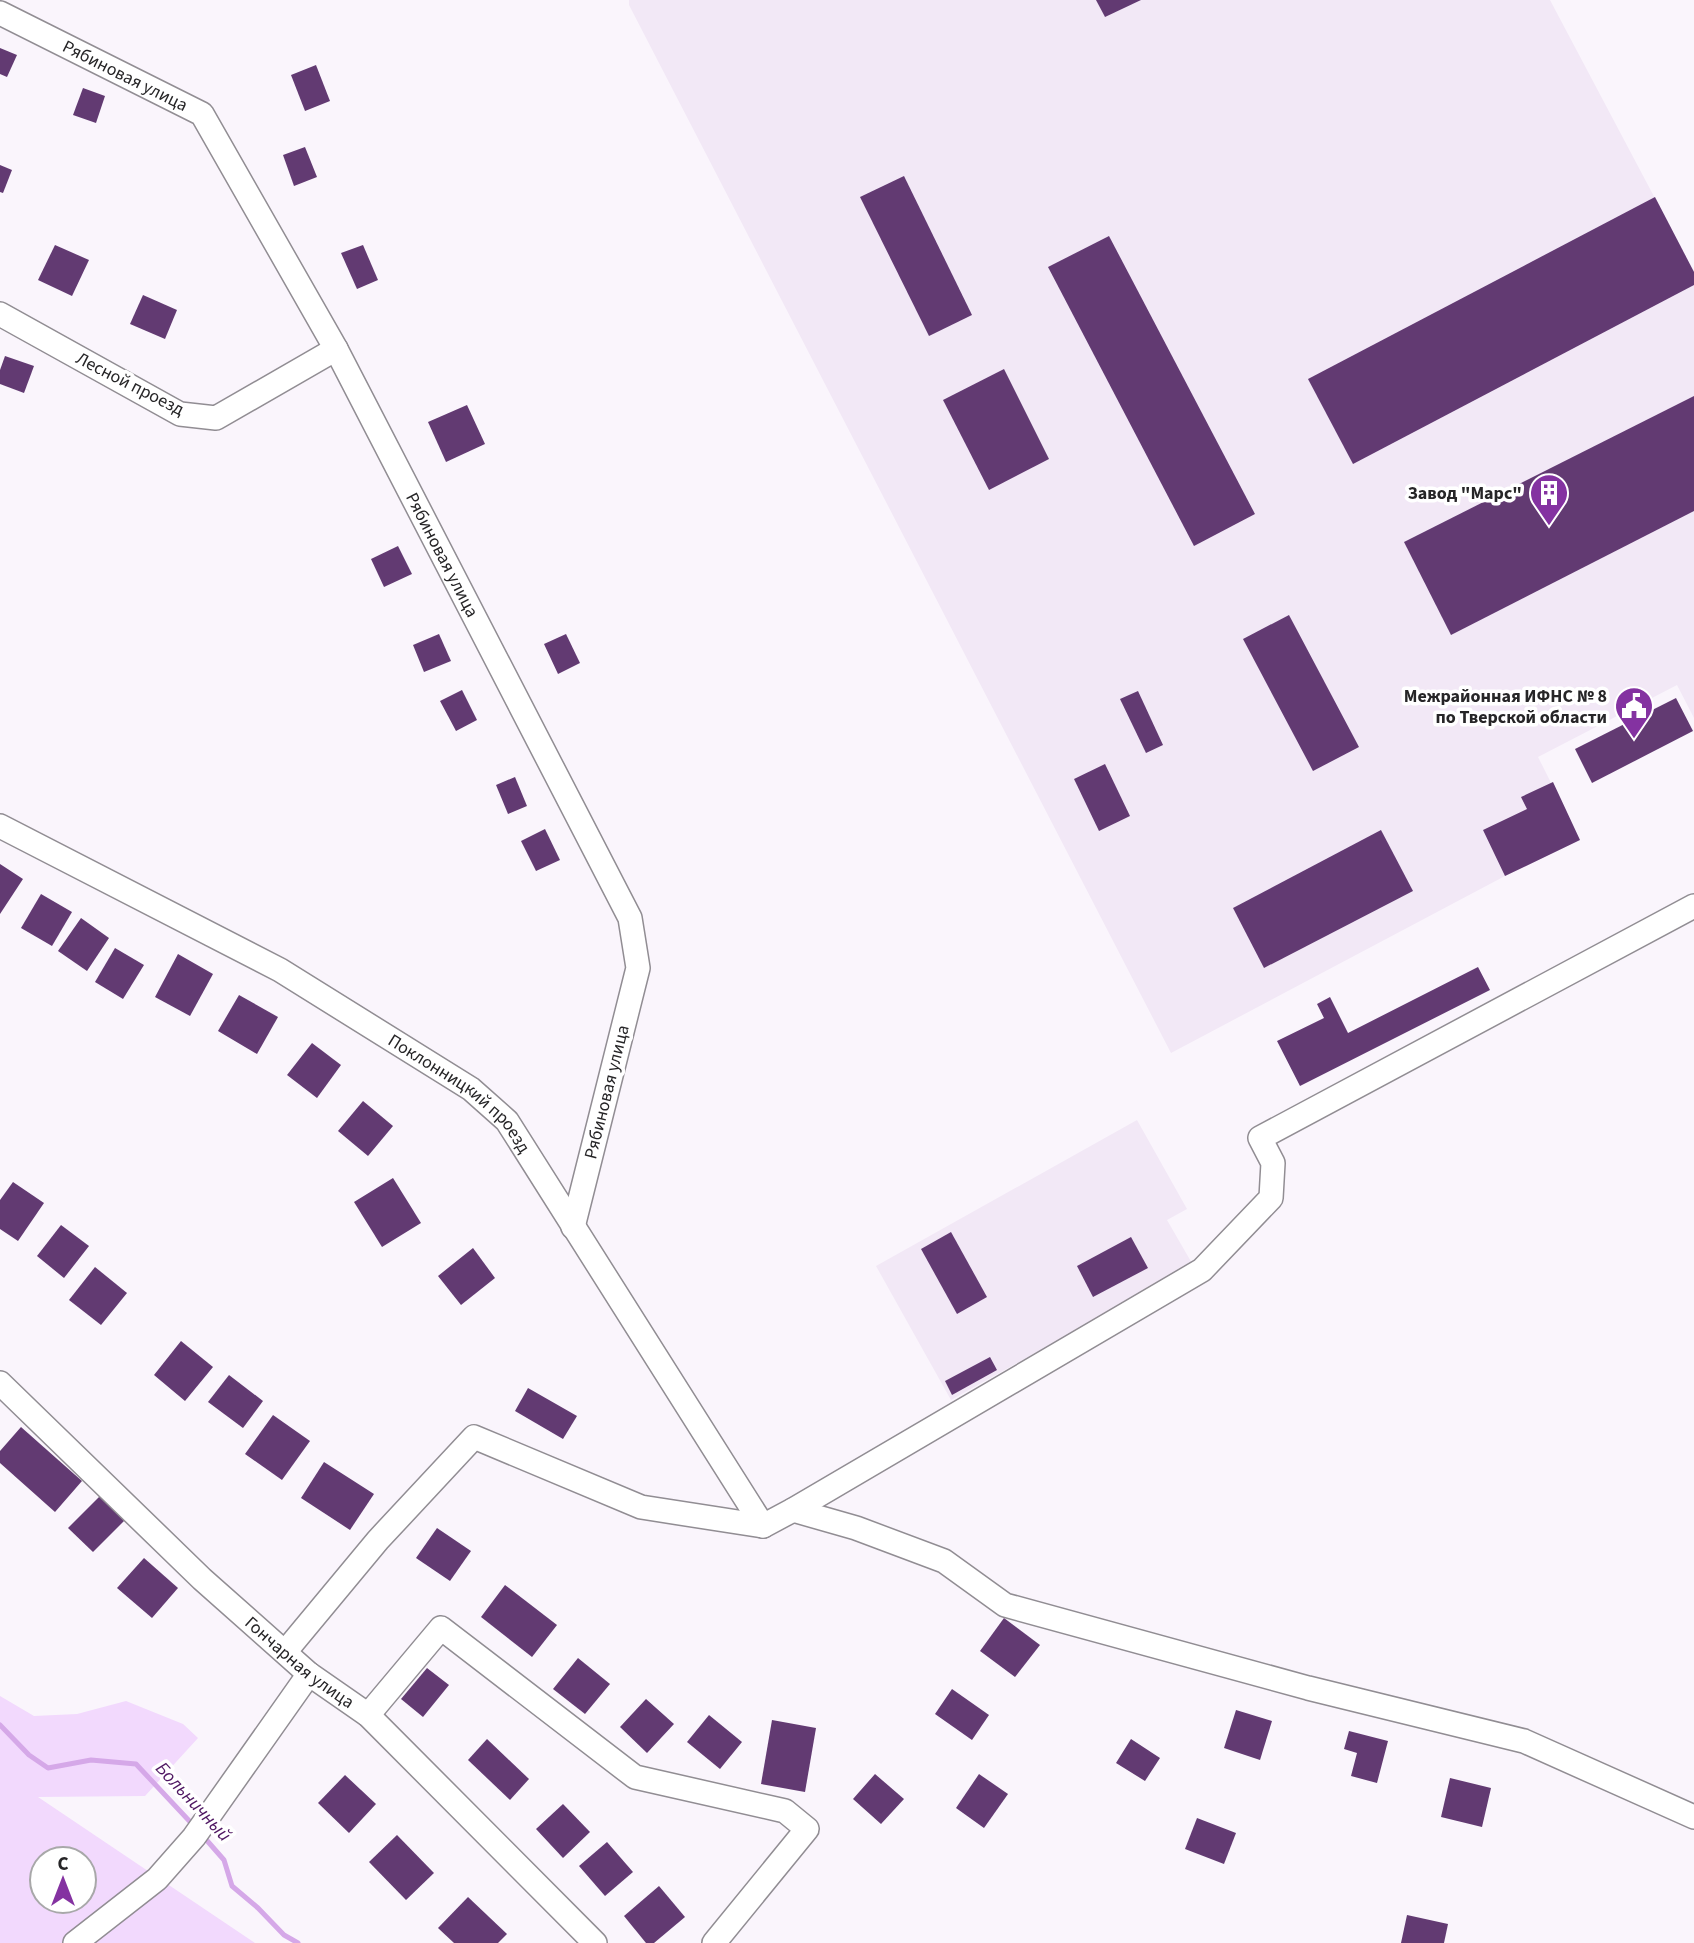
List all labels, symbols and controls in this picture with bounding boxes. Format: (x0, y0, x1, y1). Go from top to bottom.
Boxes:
street label: Рябиновая улица (58, 34, 192, 117)
street label: Лесной проезд (72, 346, 189, 422)
building icon: Завод "Марс" (1528, 472, 1570, 527)
place label: Завод "Марс" (1408, 481, 1522, 506)
street label: Рябиновая улица (400, 488, 485, 622)
place label: Межрайонная ИФНС № 8 по Тверской области (1404, 684, 1607, 730)
public building icon: Межрайонная ИФНС № 8 по Тверской области (1613, 685, 1655, 740)
street label: Рябиновая улица (578, 1022, 636, 1162)
street label: Поклонницкий проезд (383, 1028, 537, 1158)
street label: Гончарная улица (240, 1610, 359, 1714)
water label: Больничный (149, 1756, 237, 1848)
north arrow (28, 1845, 98, 1915)
text: С (57, 1851, 69, 1878)

